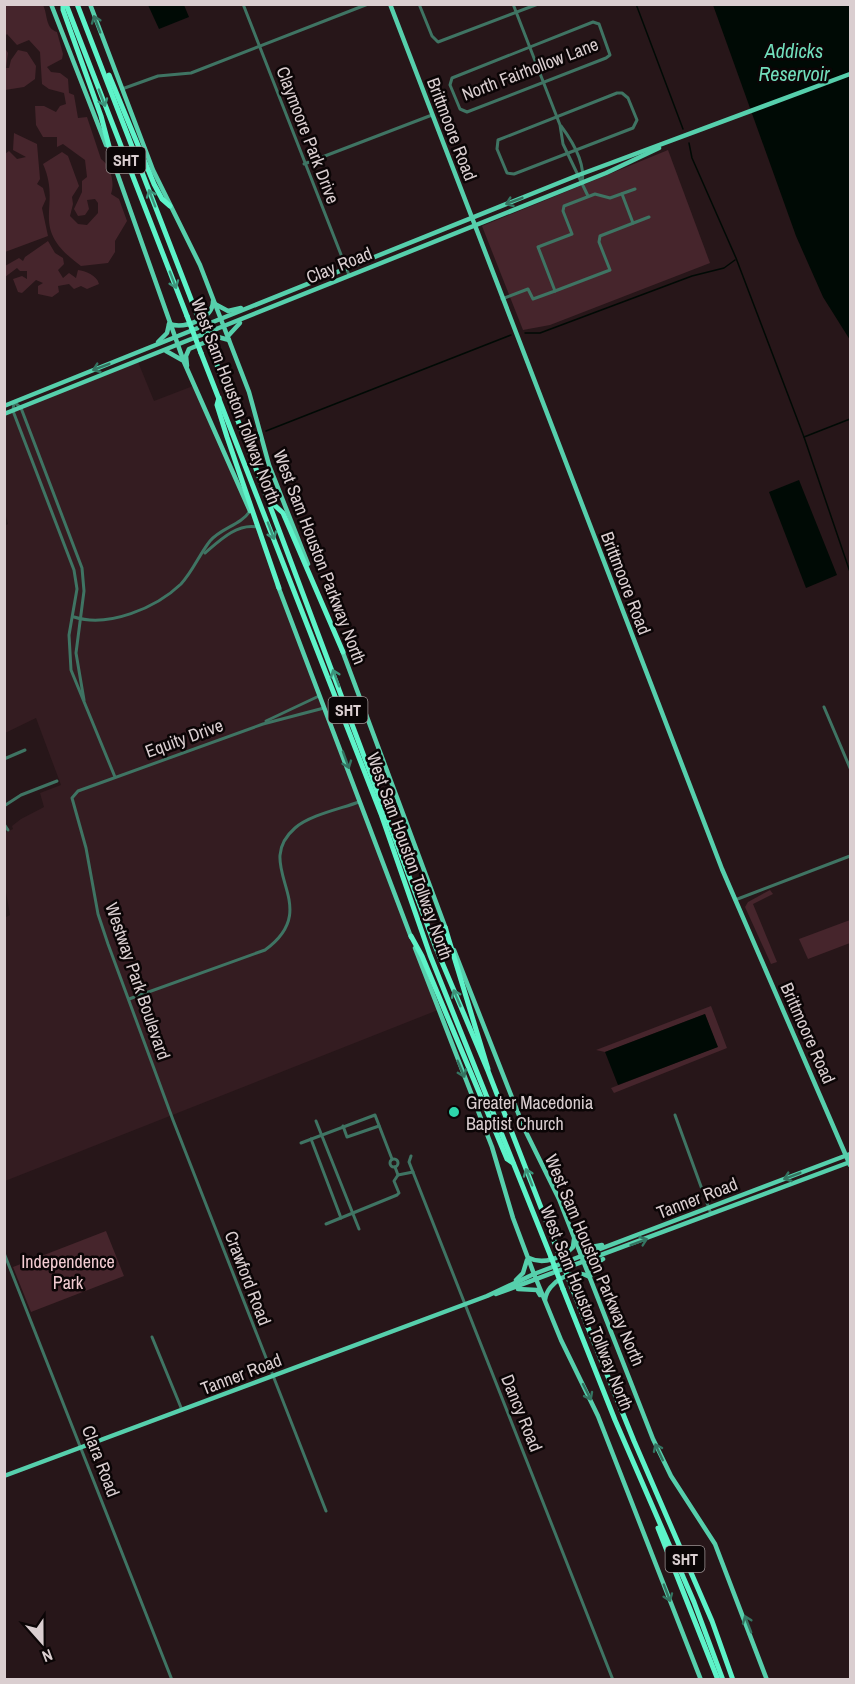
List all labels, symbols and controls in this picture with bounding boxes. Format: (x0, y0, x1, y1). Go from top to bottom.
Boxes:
one-way arrow (91, 15, 102, 34)
street label: North Fairhollow Lane (458, 31, 602, 107)
water label: Addicks Reservoir (758, 37, 830, 87)
street label: Claymoore Park Drive (270, 63, 346, 207)
street label: Brittmoore Road (421, 74, 483, 184)
one-way arrow (97, 88, 108, 107)
road number: SHT (106, 147, 146, 173)
one-way arrow (146, 190, 157, 208)
one-way arrow (506, 196, 524, 207)
street label: Clay Road (302, 241, 376, 289)
one-way arrow (168, 270, 179, 289)
street label: West Sam Houston Tollway North (185, 294, 287, 508)
one-way arrow (92, 363, 110, 374)
street label: West Sam Houston Parkway North (268, 446, 372, 668)
one-way arrow (266, 521, 277, 540)
street label: Brittmoore Road (595, 528, 657, 638)
one-way arrow (330, 669, 341, 688)
road number: SHT (328, 697, 368, 723)
street label: Equity Drive (142, 712, 226, 764)
street label: West Sam Houston Tollway North (361, 749, 459, 963)
one-way arrow (341, 750, 352, 769)
street label: Westway Park Boulevard (99, 899, 177, 1063)
street label: Brittmoore Road (775, 978, 841, 1088)
one-way arrow (451, 989, 462, 1007)
one-way arrow (456, 1059, 467, 1077)
place label: Greater Macedonia Baptist Church (466, 1090, 593, 1136)
marker: Greater Macedonia Baptist Church (447, 1105, 461, 1119)
street label: West Sam Houston Parkway North (539, 1150, 651, 1370)
one-way arrow (523, 1168, 534, 1187)
street label: Tanner Road (653, 1171, 741, 1225)
one-way arrow (783, 1171, 801, 1182)
street label: West Sam Houston Tollway North (534, 1202, 640, 1414)
street label: Crawford Road (219, 1227, 277, 1329)
one-way arrow (630, 1236, 648, 1247)
park label: Independence Park (21, 1249, 115, 1295)
street label: Tanner Road (197, 1347, 285, 1401)
street label: Dancy Road (495, 1371, 549, 1455)
one-way arrow (581, 1383, 593, 1400)
street label: Clara Road (76, 1422, 126, 1500)
one-way arrow (652, 1443, 664, 1461)
road number: SHT (666, 1546, 704, 1572)
one-way arrow (663, 1583, 674, 1601)
north arrow (12, 1612, 72, 1672)
one-way arrow (741, 1616, 752, 1634)
text: N (39, 1644, 56, 1668)

